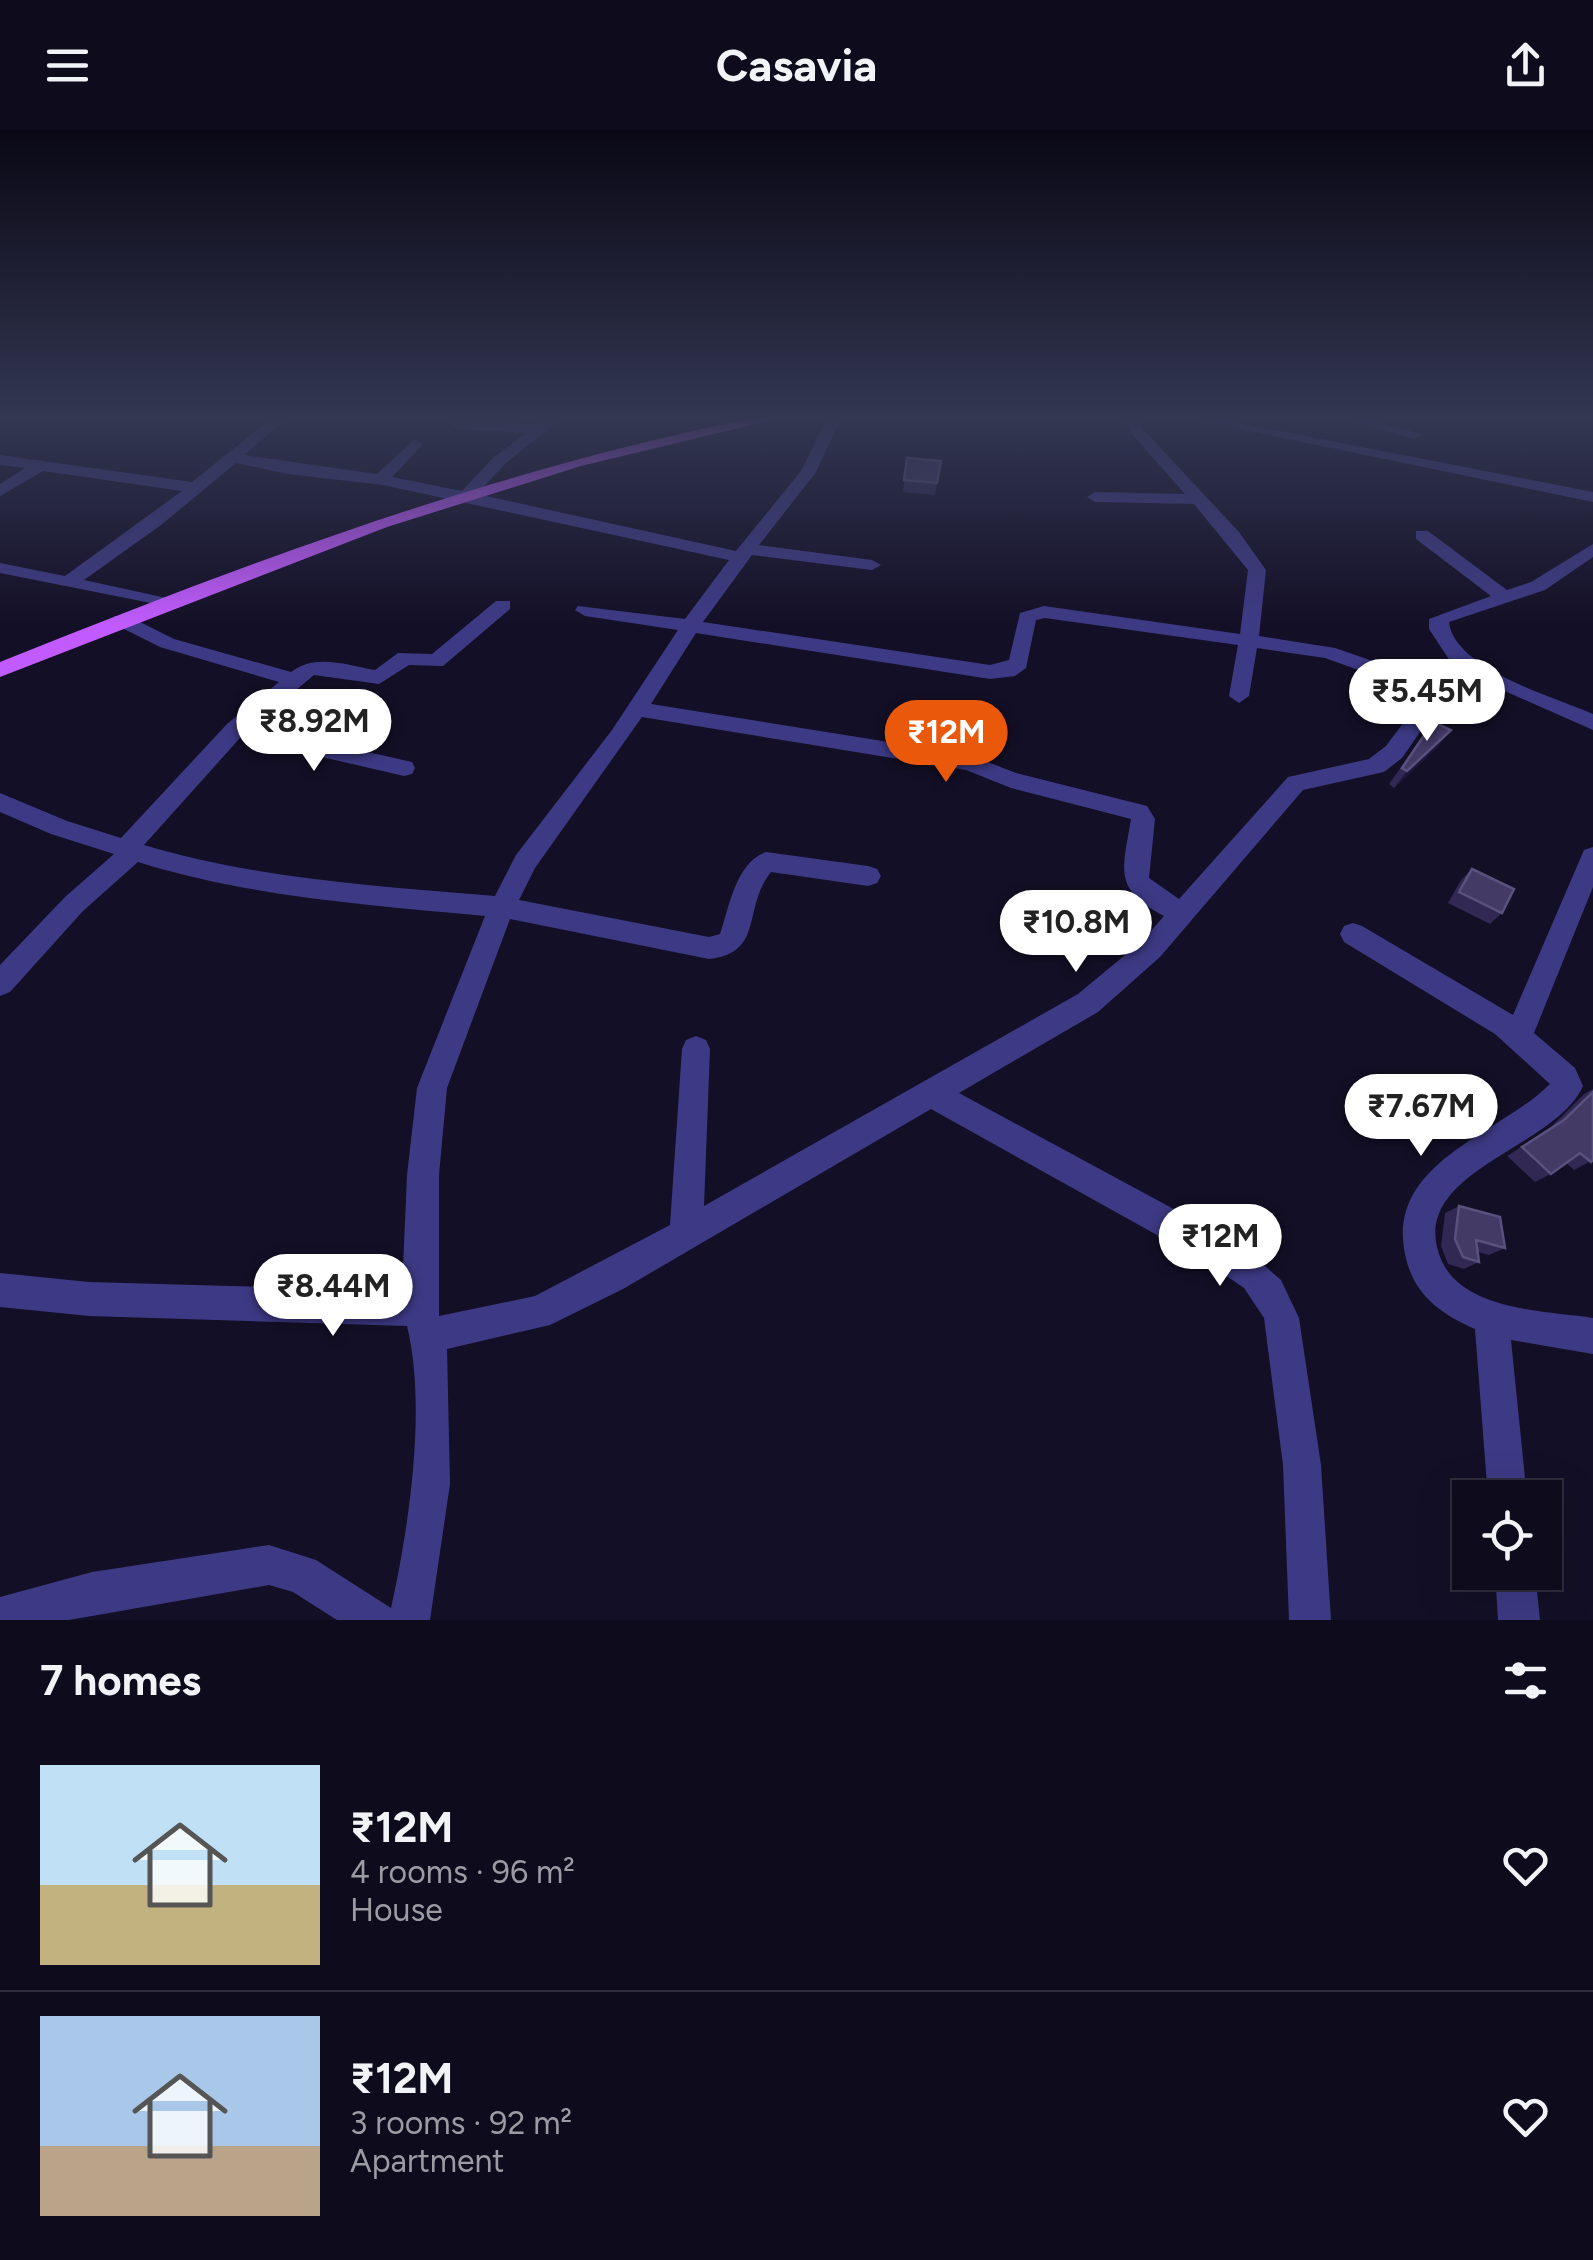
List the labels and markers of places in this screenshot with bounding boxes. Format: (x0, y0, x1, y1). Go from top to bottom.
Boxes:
pin: ₹5.45M (1346, 659, 1508, 744)
pin: ₹8.92M (233, 689, 395, 774)
pin: ₹12M (887, 700, 1005, 785)
pin: ₹10.8M (995, 890, 1157, 975)
pin: ₹7.67M (1340, 1074, 1502, 1159)
pin: ₹12M (1161, 1204, 1279, 1289)
pin: ₹8.44M (252, 1254, 414, 1339)

